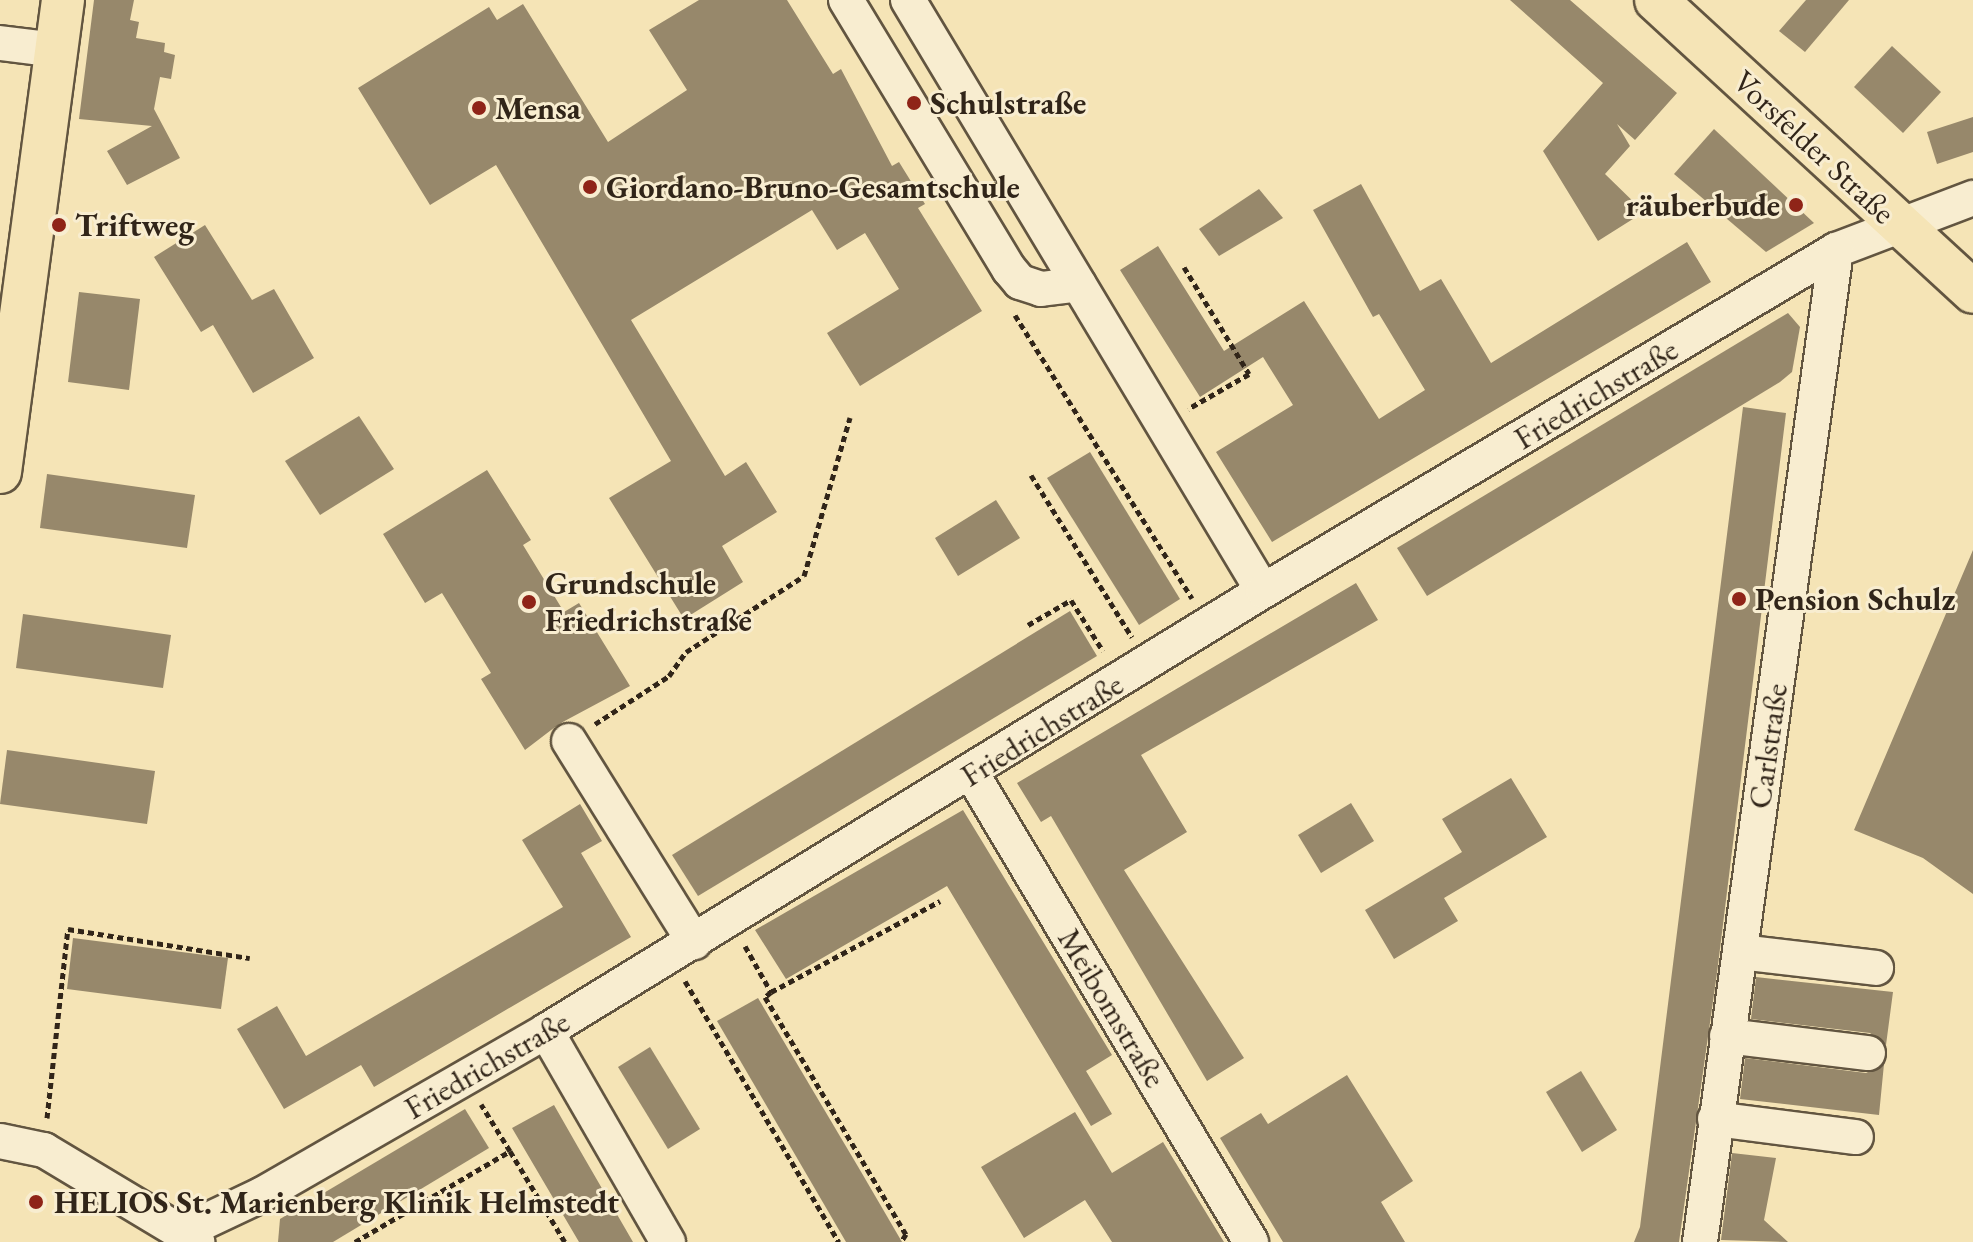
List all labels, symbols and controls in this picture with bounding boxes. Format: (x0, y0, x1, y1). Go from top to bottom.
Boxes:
street label: Vorsfelder Straße (1725, 62, 1903, 232)
place label: Schulstraße (930, 84, 1086, 122)
place label: Mensa (495, 89, 581, 127)
marker: Schulstraße (905, 94, 923, 112)
marker: Mensa (470, 99, 488, 117)
place label: Giordano-Bruno-Gesamtschule (606, 168, 1020, 206)
marker: Giordano-Bruno-Gesamtschule (581, 178, 599, 196)
place label: räuberbude (1626, 186, 1780, 224)
marker: räuberbude (1787, 196, 1805, 214)
place label: Triftweg (75, 206, 194, 244)
marker: Triftweg (50, 216, 68, 234)
street label: Friedrichstraße (1507, 330, 1685, 458)
place label: Grundschule Friedrichstraße (545, 565, 752, 640)
place label: Pension Schulz (1755, 580, 1955, 618)
marker: Pension Schulz (1730, 590, 1748, 608)
marker: Grundschule Friedrichstraße (520, 593, 538, 611)
street label: Friedrichstraße (954, 665, 1130, 795)
street label: Carlstraße (1740, 681, 1796, 811)
street label: Meibomstraße (1050, 922, 1174, 1094)
street label: Friedrichstraße (398, 1002, 576, 1128)
place label: HELIOS St. Marienberg Klinik Helmstedt (54, 1183, 619, 1221)
marker: HELIOS St. Marienberg Klinik Helmstedt (25, 1191, 47, 1213)

